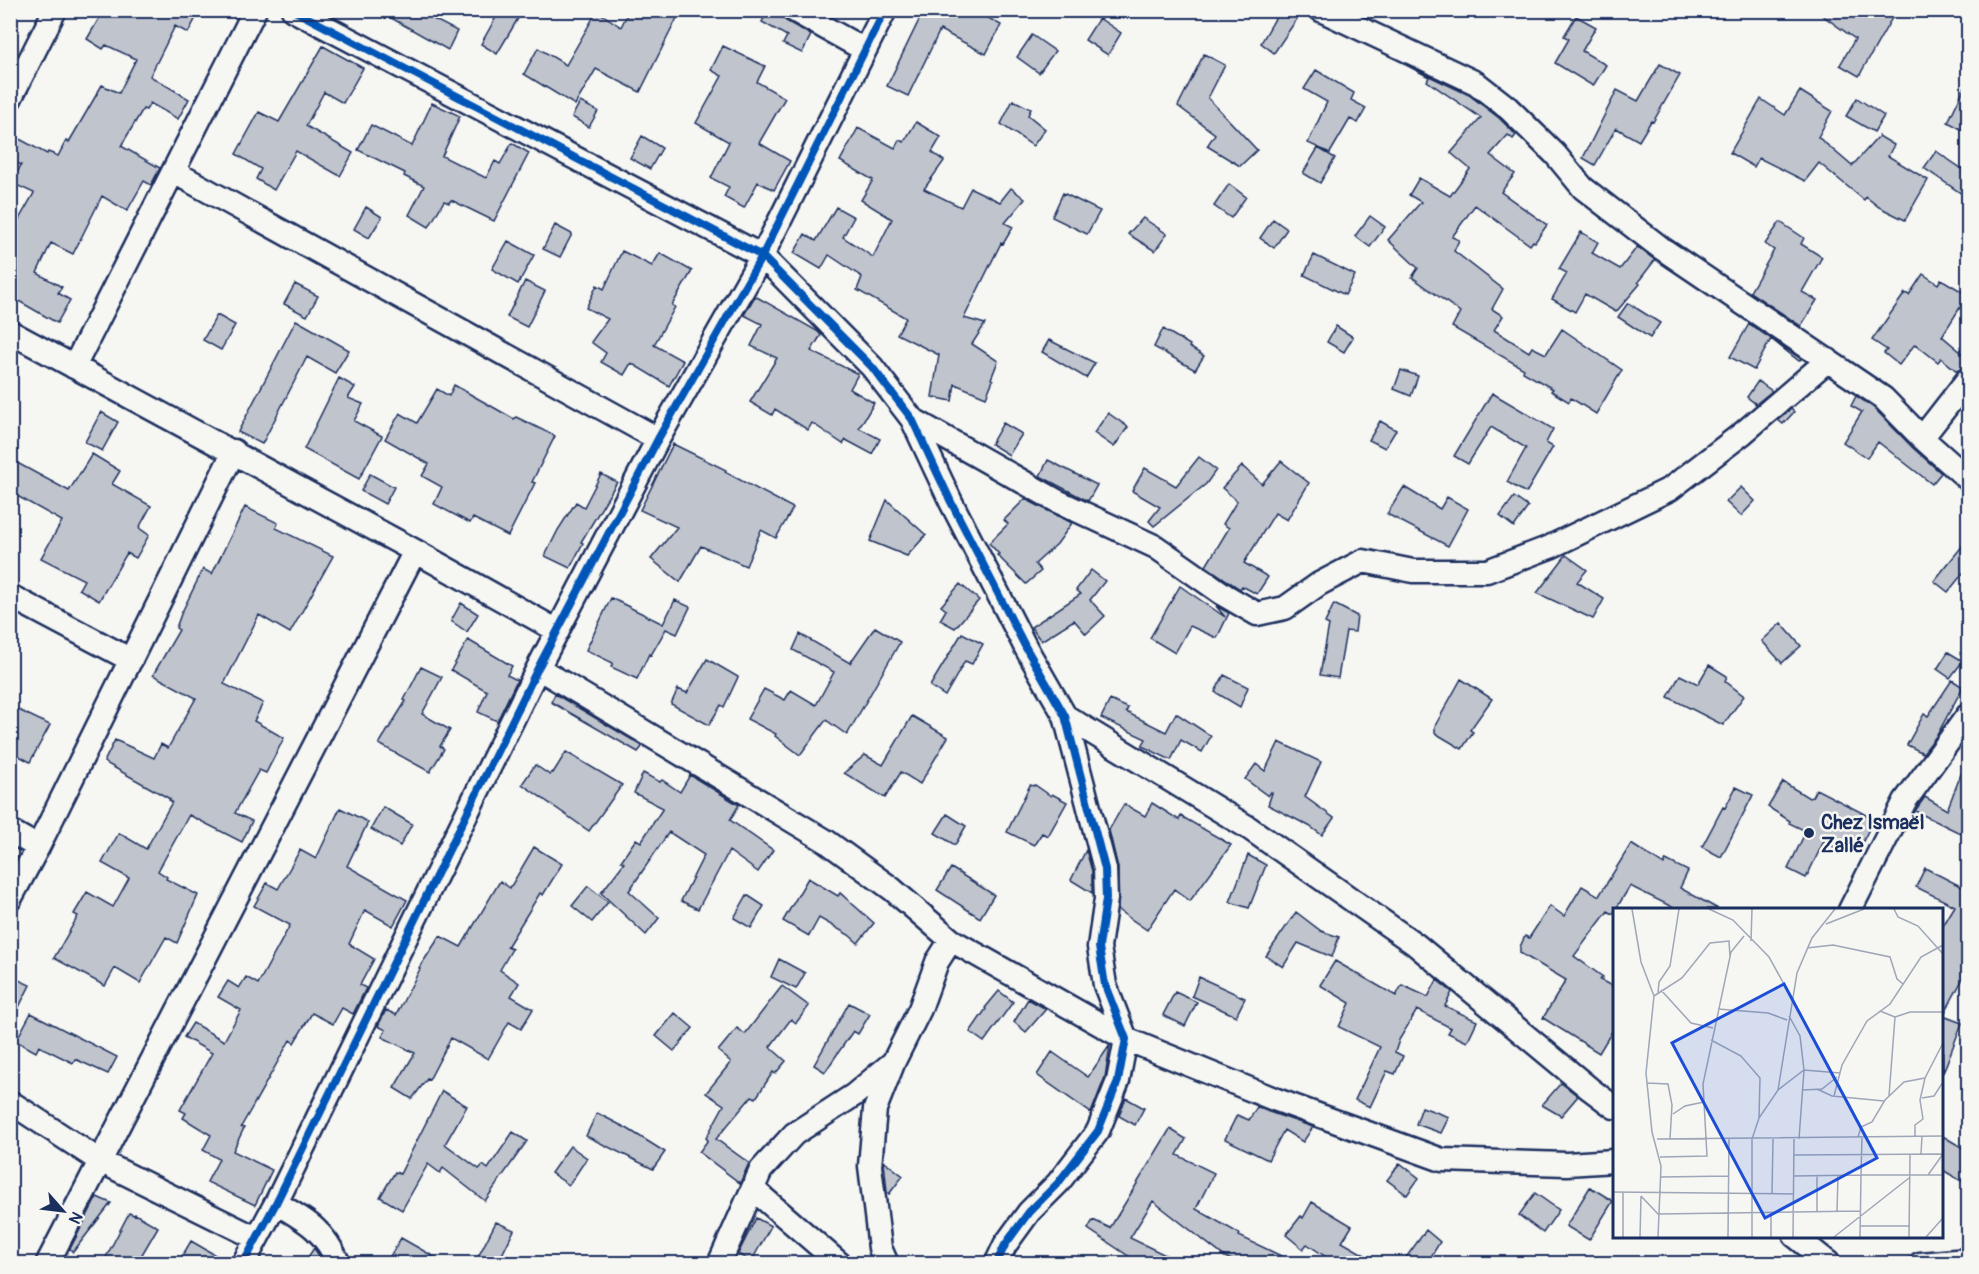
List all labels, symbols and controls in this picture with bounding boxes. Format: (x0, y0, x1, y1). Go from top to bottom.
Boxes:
place label: Chez Ismaël Zallé (1821, 810, 1924, 858)
marker: Chez Ismaël Zallé (1802, 826, 1816, 840)
inset map (1613, 908, 1943, 1238)
north arrow (33, 1181, 93, 1241)
text: N (64, 1208, 87, 1227)

